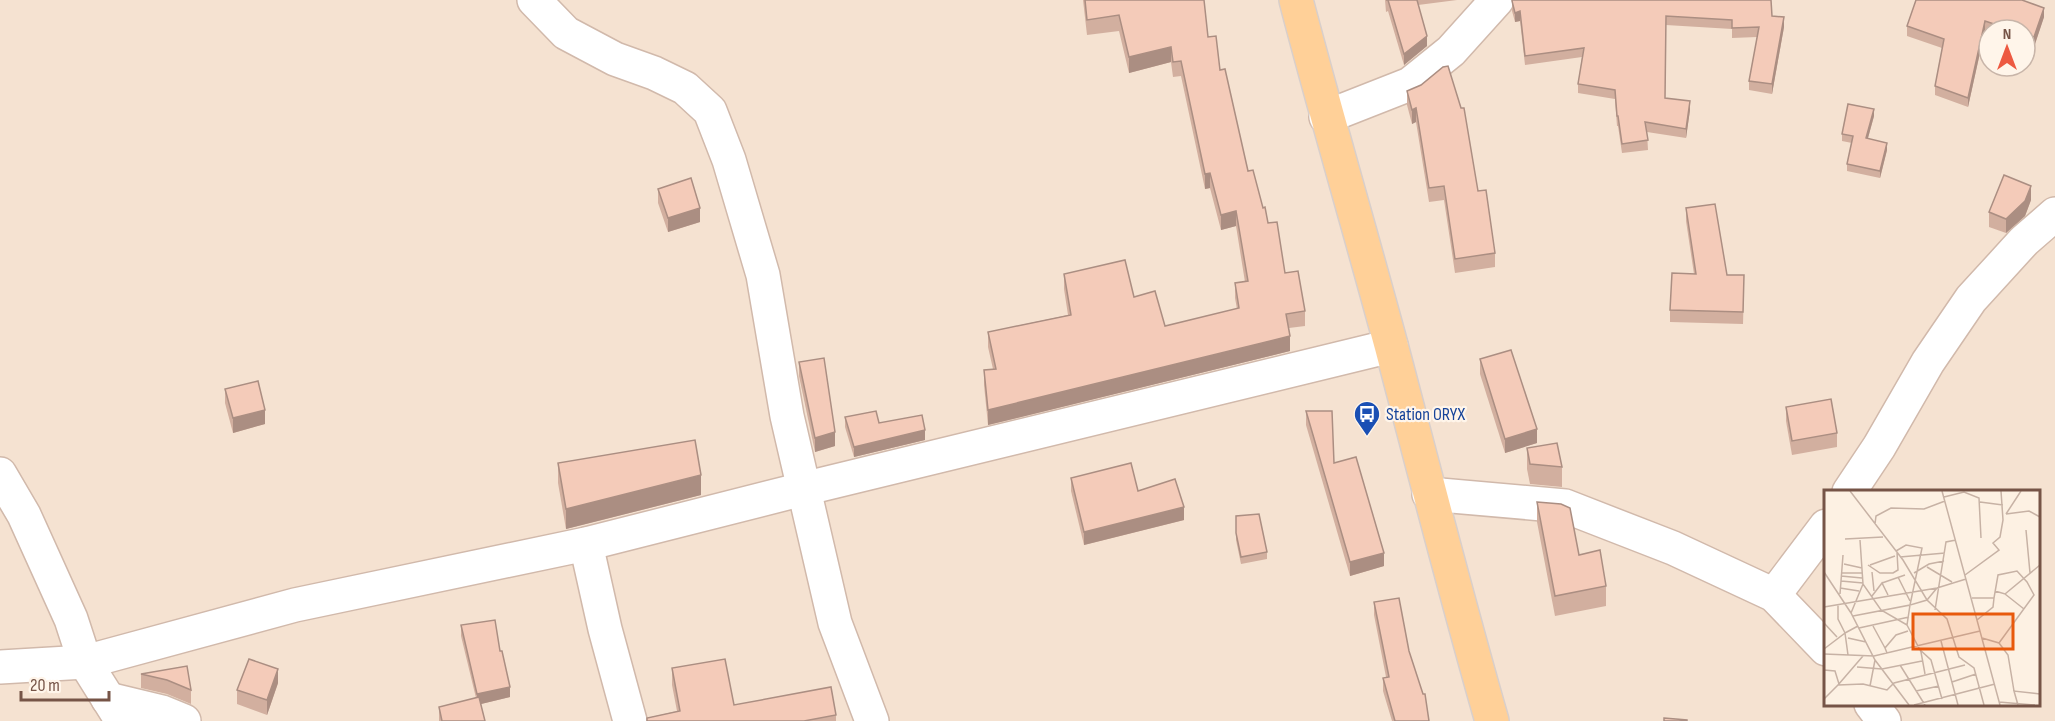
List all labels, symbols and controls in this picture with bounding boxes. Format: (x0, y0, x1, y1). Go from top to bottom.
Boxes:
north arrow (1977, 18, 2037, 78)
text: N (2003, 25, 2011, 44)
bus stop icon: Station ORYX (1352, 399, 1382, 437)
place label: Station ORYX (1386, 404, 1465, 425)
inset map (1824, 490, 2040, 706)
scale bar (21, 664, 110, 702)
text: 20 m (30, 675, 60, 696)

